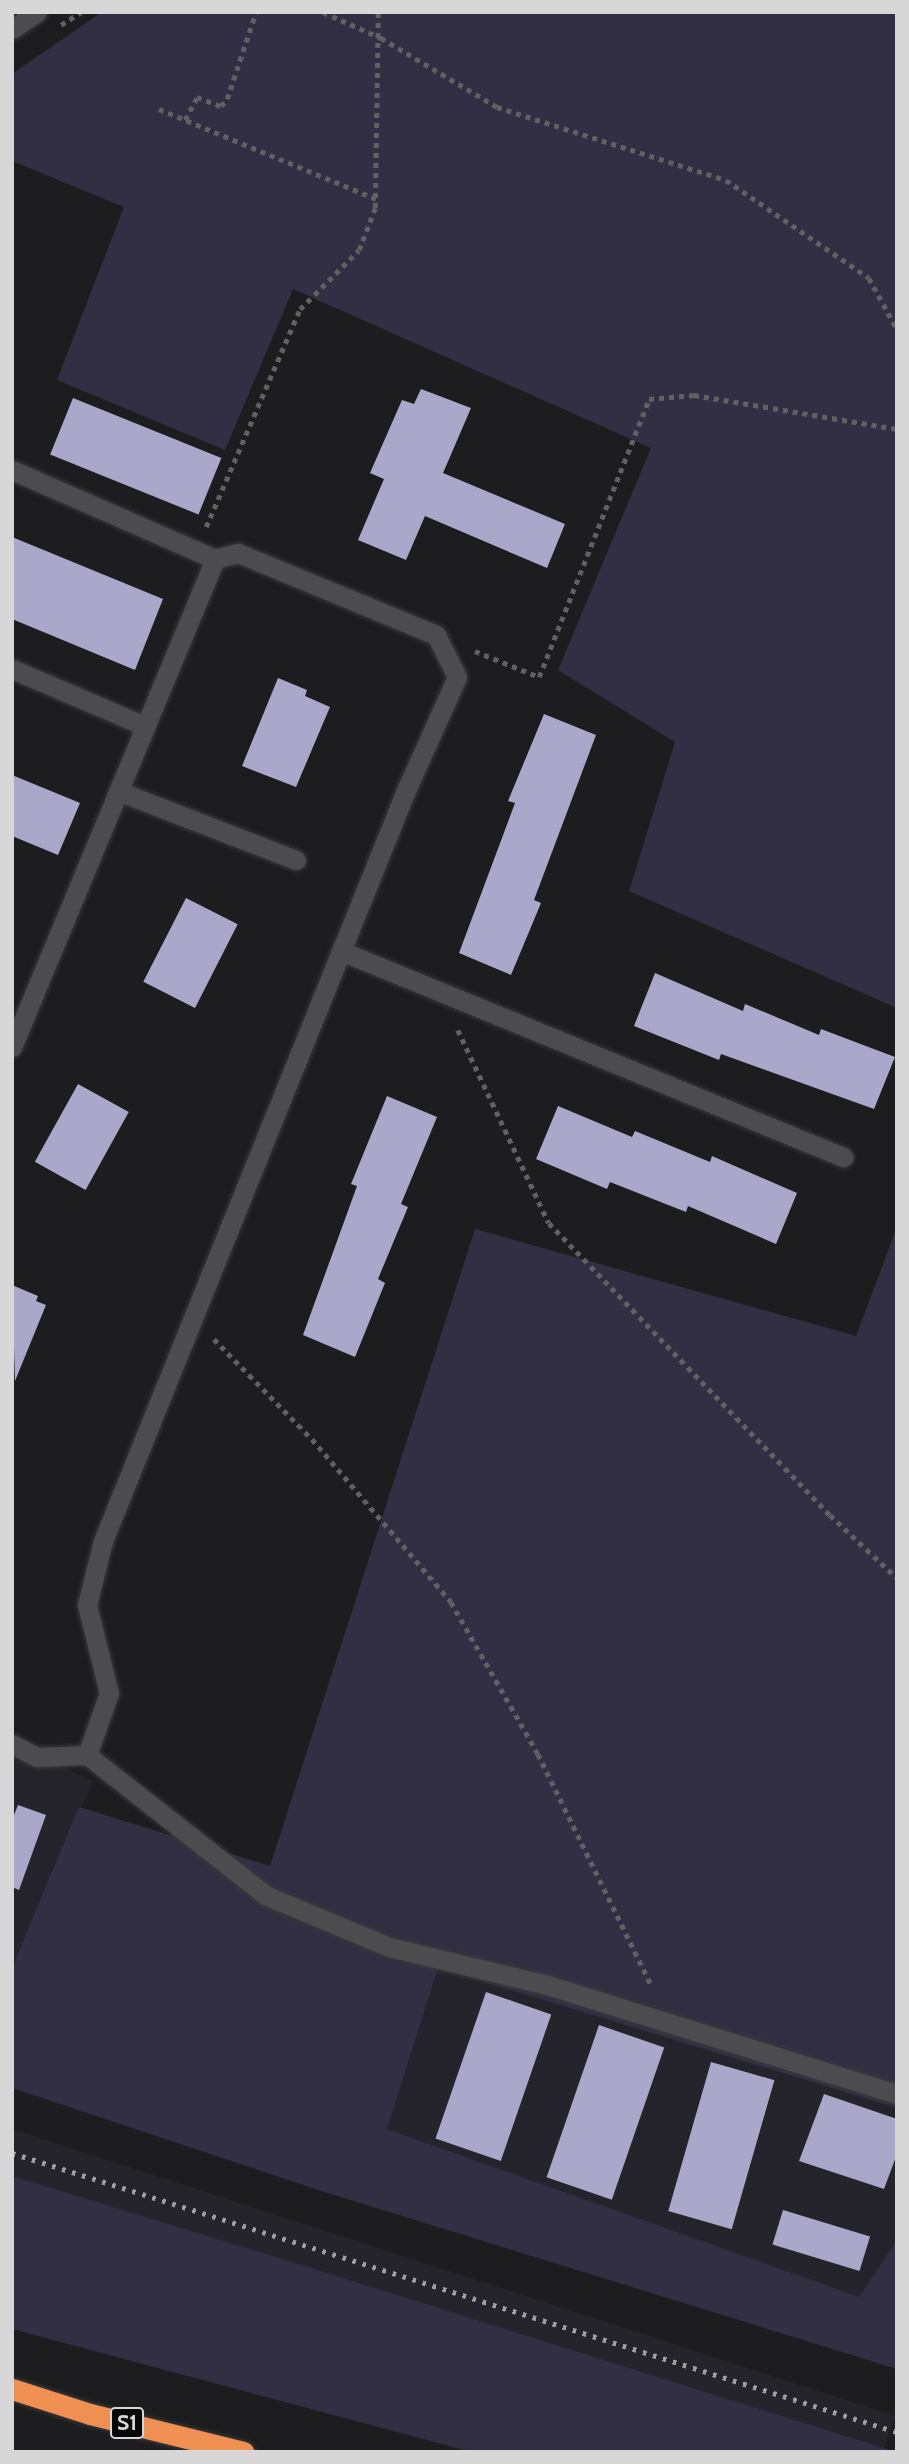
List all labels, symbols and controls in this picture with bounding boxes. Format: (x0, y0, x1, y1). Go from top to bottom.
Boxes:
road number: S1 (110, 2406, 144, 2440)

